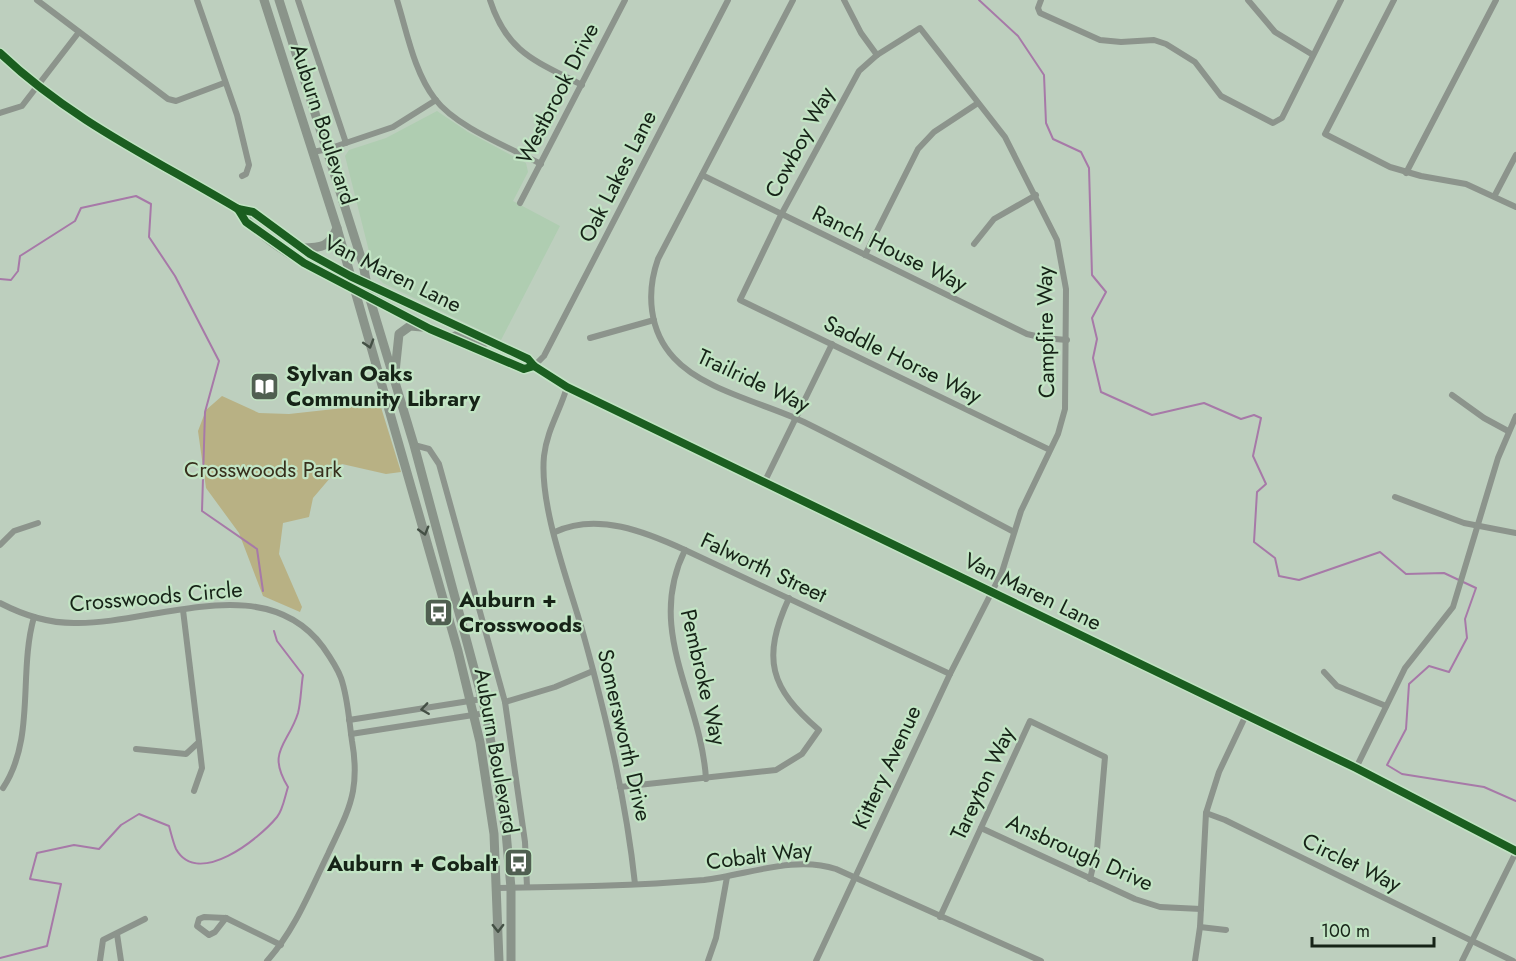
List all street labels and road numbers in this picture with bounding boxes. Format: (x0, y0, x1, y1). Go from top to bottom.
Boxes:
street label: Westbrook Drive (508, 17, 606, 169)
street label: Auburn Boulevard (283, 39, 365, 209)
street label: Cowboy Way (756, 80, 842, 203)
street label: Oak Lakes Lane (570, 104, 664, 248)
street label: Ranch House Way (807, 197, 973, 300)
street label: Van Maren Lane (319, 226, 467, 320)
street label: Campfire Way (1028, 265, 1062, 398)
street label: Saddle Horse Way (818, 307, 988, 411)
street label: Trailride Way (692, 340, 816, 420)
street label: Falworth Street (696, 524, 833, 611)
street label: Van Maren Lane (959, 544, 1107, 638)
street label: Crosswoods Circle (68, 573, 244, 619)
street label: Pembroke Way (673, 606, 735, 748)
street label: Somersworth Drive (590, 646, 660, 824)
street label: Auburn Boulevard (467, 666, 527, 836)
street label: Kittery Avenue (843, 700, 929, 834)
street label: Tareyton Way (942, 721, 1022, 845)
street label: Ansbrough Drive (1001, 805, 1159, 899)
street label: Circlet Way (1297, 824, 1407, 900)
street label: Cobalt Way (704, 833, 814, 877)

